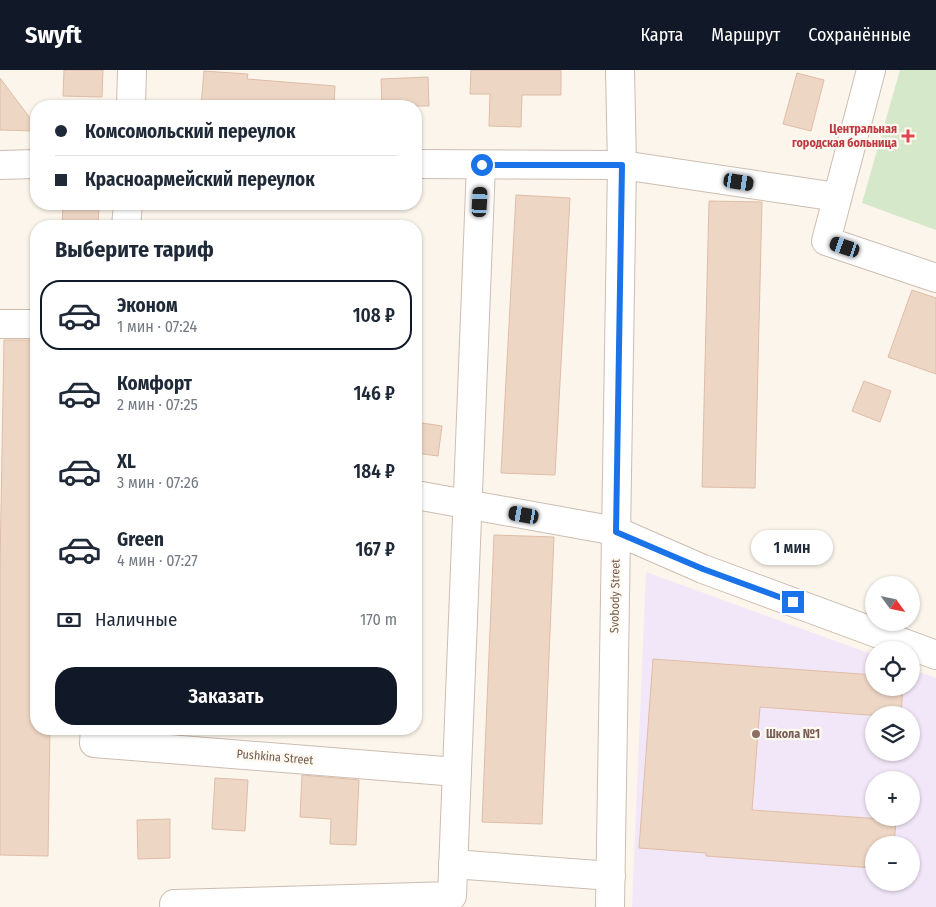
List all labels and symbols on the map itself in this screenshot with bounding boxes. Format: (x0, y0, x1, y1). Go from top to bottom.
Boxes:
place label: Центральная городская больница (792, 122, 897, 150)
marker: Центральная городская больница (901, 129, 915, 143)
route start (471, 154, 493, 176)
car (723, 172, 754, 192)
car (471, 187, 488, 217)
car (828, 235, 861, 259)
car (507, 505, 540, 525)
callout: 1 мин (752, 530, 834, 564)
street label: Svobody Street (607, 559, 623, 633)
north arrow (865, 576, 920, 631)
route end (782, 591, 804, 613)
place label: Школа №1 (766, 727, 820, 741)
marker: Школа №1 (750, 728, 762, 740)
street label: Pushkina Street (236, 747, 314, 767)

